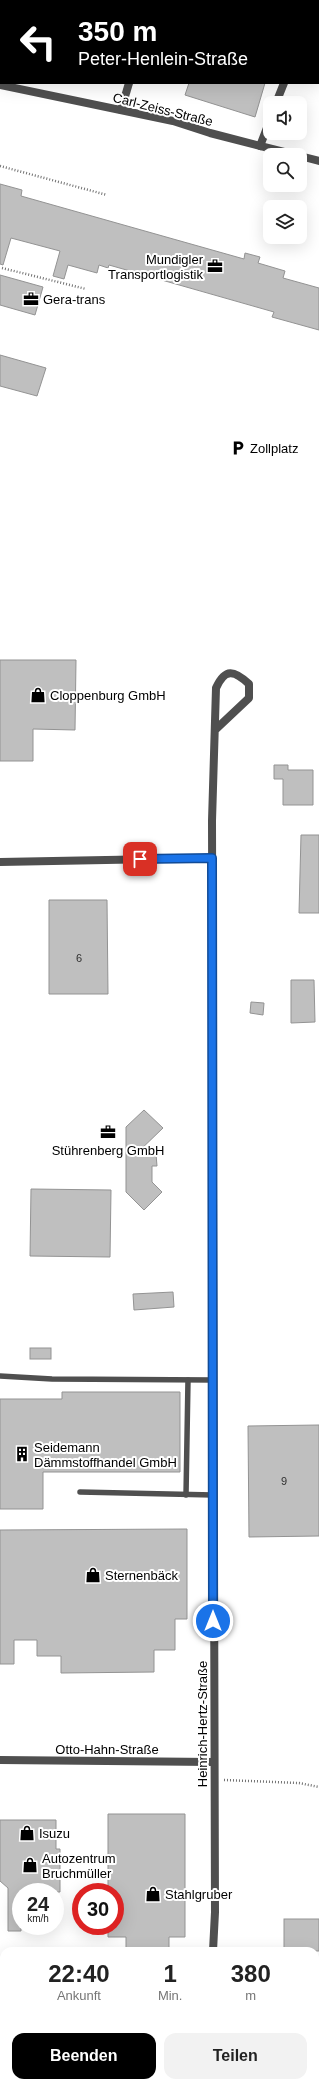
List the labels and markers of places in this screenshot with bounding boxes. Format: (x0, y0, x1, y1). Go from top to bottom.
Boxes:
place label: Mundigler Transportlogistik (108, 252, 204, 282)
office icon: Mundigler Transportlogistik (206, 257, 224, 275)
office icon: Gera-trans (22, 290, 40, 308)
place label: Gera-trans (43, 292, 106, 307)
parking icon: Zollplatz (229, 439, 247, 457)
place label: Zollplatz (250, 441, 298, 456)
shop icon: Cloppenburg GmbH (29, 686, 47, 704)
place label: Cloppenburg GmbH (50, 688, 166, 703)
pin (123, 842, 157, 876)
office icon: Stührenberg GmbH (99, 1123, 117, 1141)
place label: Stührenberg GmbH (52, 1143, 164, 1158)
place label: Seidemann Dämmstoffhandel GmbH (34, 1440, 177, 1470)
building icon: Seidemann Dämmstoffhandel GmbH (13, 1445, 31, 1463)
shop icon: Sternenbäck (84, 1566, 102, 1584)
place label: Sternenbäck (105, 1568, 178, 1583)
shop icon: Isuzu (18, 1824, 36, 1842)
place label: Isuzu (39, 1826, 70, 1841)
place label: Autozentrum Bruchmüller (42, 1851, 116, 1881)
shop icon: Autozentrum Bruchmüller (21, 1856, 39, 1874)
shop icon: Stahlgruber (144, 1885, 162, 1903)
place label: Stahlgruber (165, 1887, 233, 1902)

